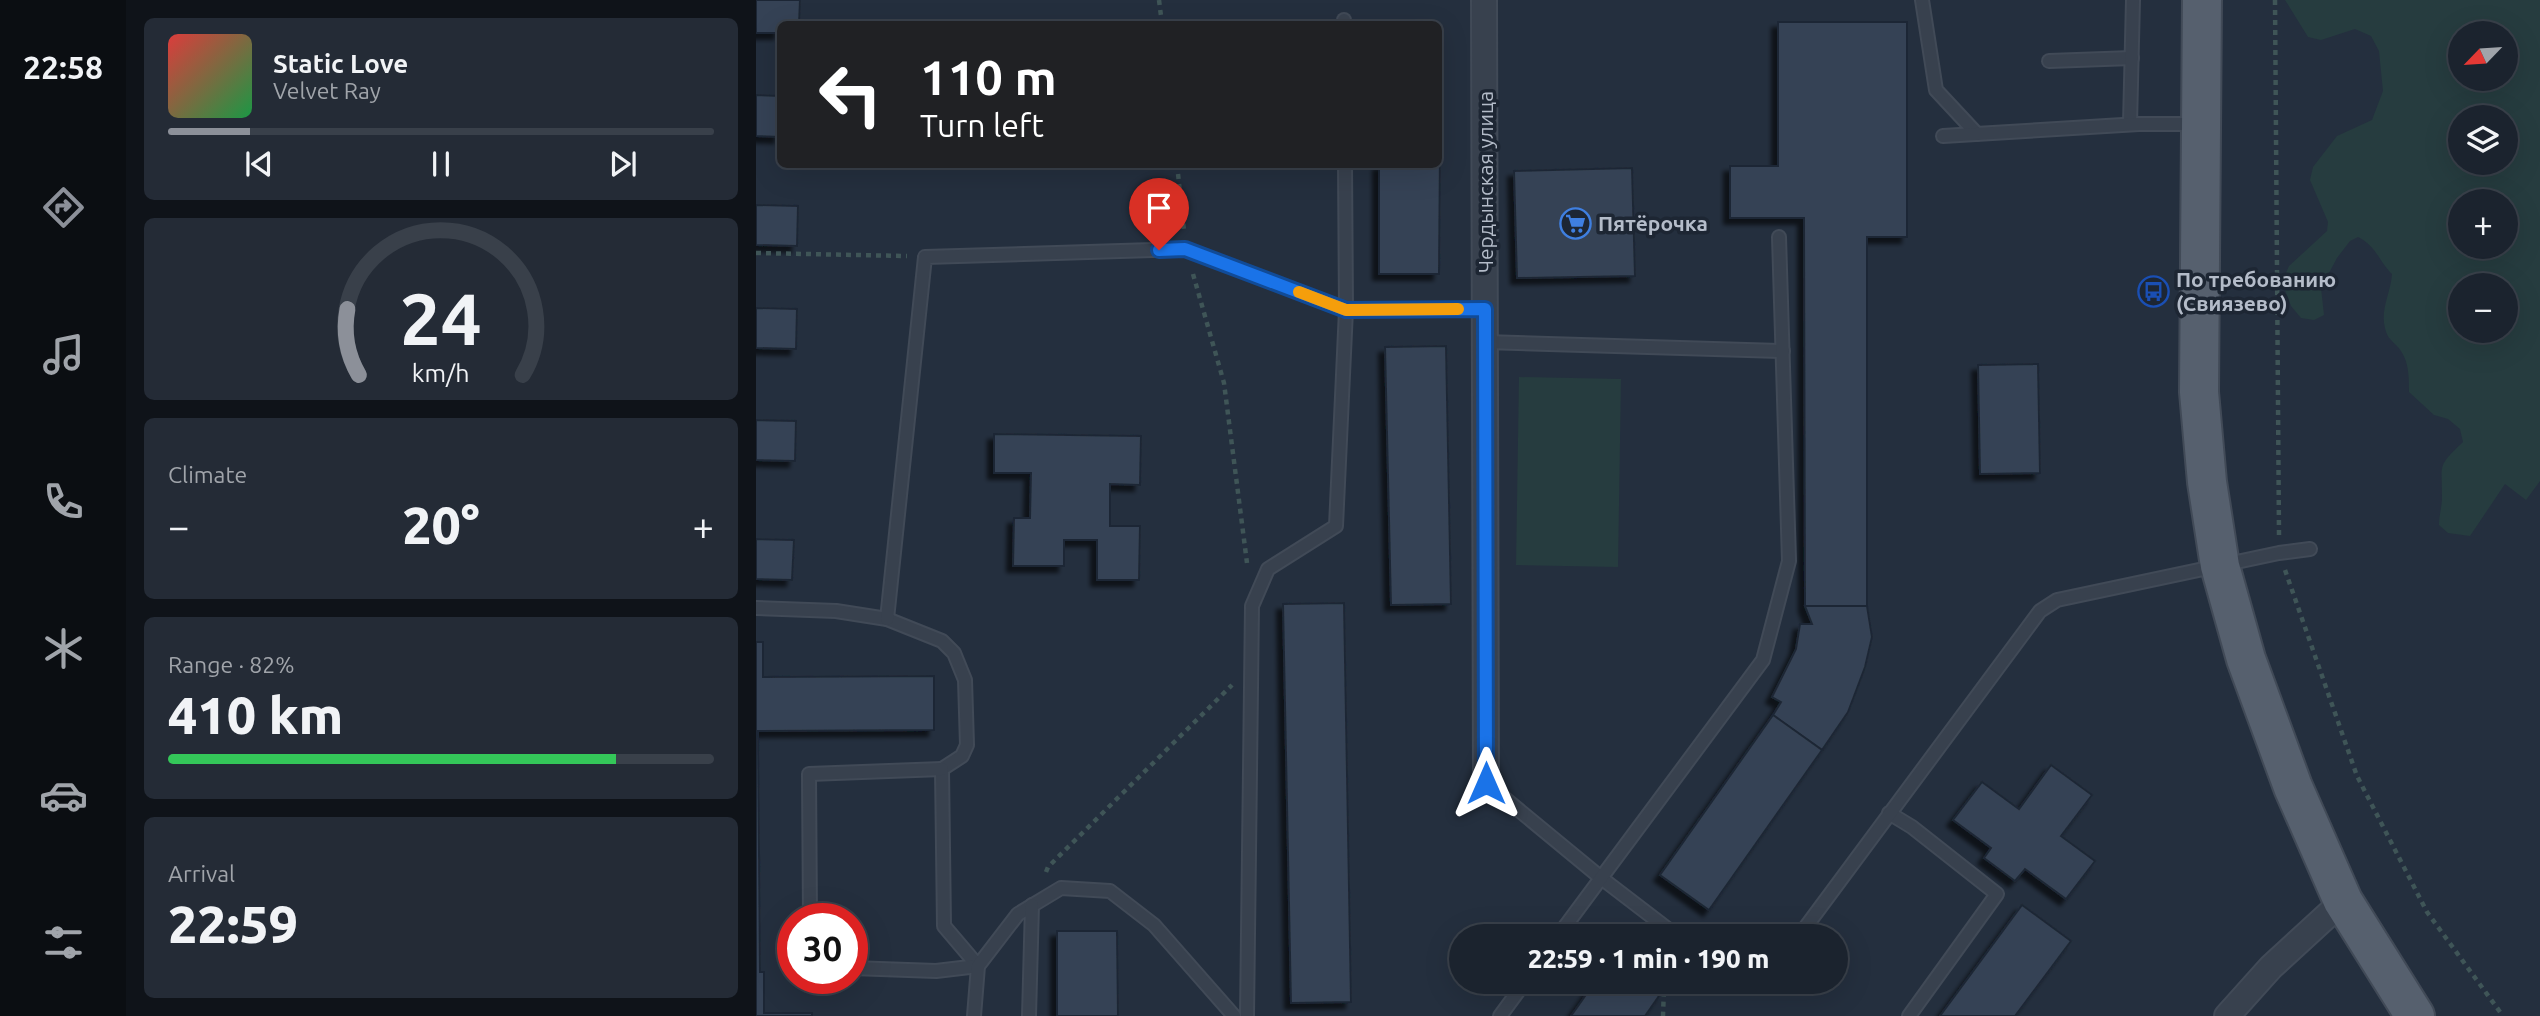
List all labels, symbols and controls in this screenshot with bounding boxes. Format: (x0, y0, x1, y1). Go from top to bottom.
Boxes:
north arrow (2448, 21, 2518, 91)
map controls (2448, 21, 2518, 343)
text: 22:58 (23, 49, 103, 85)
text: Static Love (273, 49, 408, 78)
icon: left (805, 49, 896, 140)
text: 110 m (920, 49, 1057, 104)
text: Velvet Ray (273, 78, 381, 103)
street label: Чердынская улица (1473, 91, 1497, 273)
button: layers (2448, 105, 2518, 175)
text: Turn left (920, 107, 1044, 143)
icon: previous (240, 145, 278, 183)
icon: pause (422, 145, 460, 183)
icon: next (604, 145, 642, 183)
pin (1129, 178, 1189, 250)
icon: directions (39, 183, 88, 232)
icon: arrive (1140, 189, 1178, 227)
button: + (2448, 189, 2518, 259)
supermarket icon: Пятёрочка (1558, 206, 1592, 240)
place label: Пятёрочка (1598, 211, 1708, 235)
place label: По требованию (Свиязево) (2176, 267, 2336, 315)
button: − (2448, 273, 2518, 343)
bus stop icon: По требованию (Свиязево) (2136, 274, 2170, 308)
text: 24 (400, 277, 482, 359)
icon: music (39, 330, 88, 379)
text: km/h (412, 358, 470, 386)
text: Climate (168, 462, 247, 487)
icon: phone (39, 477, 88, 526)
text: 20° (402, 496, 480, 554)
text: − (168, 505, 189, 547)
text: + (693, 505, 714, 547)
icon: climate (39, 624, 88, 673)
text: Range · 82% (168, 652, 295, 677)
text: 410 km (168, 686, 343, 744)
position arrow (1449, 746, 1523, 820)
icon: car (39, 771, 88, 820)
text: Arrival (168, 861, 235, 886)
text: 22:59 (168, 895, 298, 953)
speed limit sign: 30 (777, 903, 868, 994)
icon: filters (39, 918, 88, 967)
text: 22:59 · 1 min · 190 m (1528, 944, 1769, 973)

